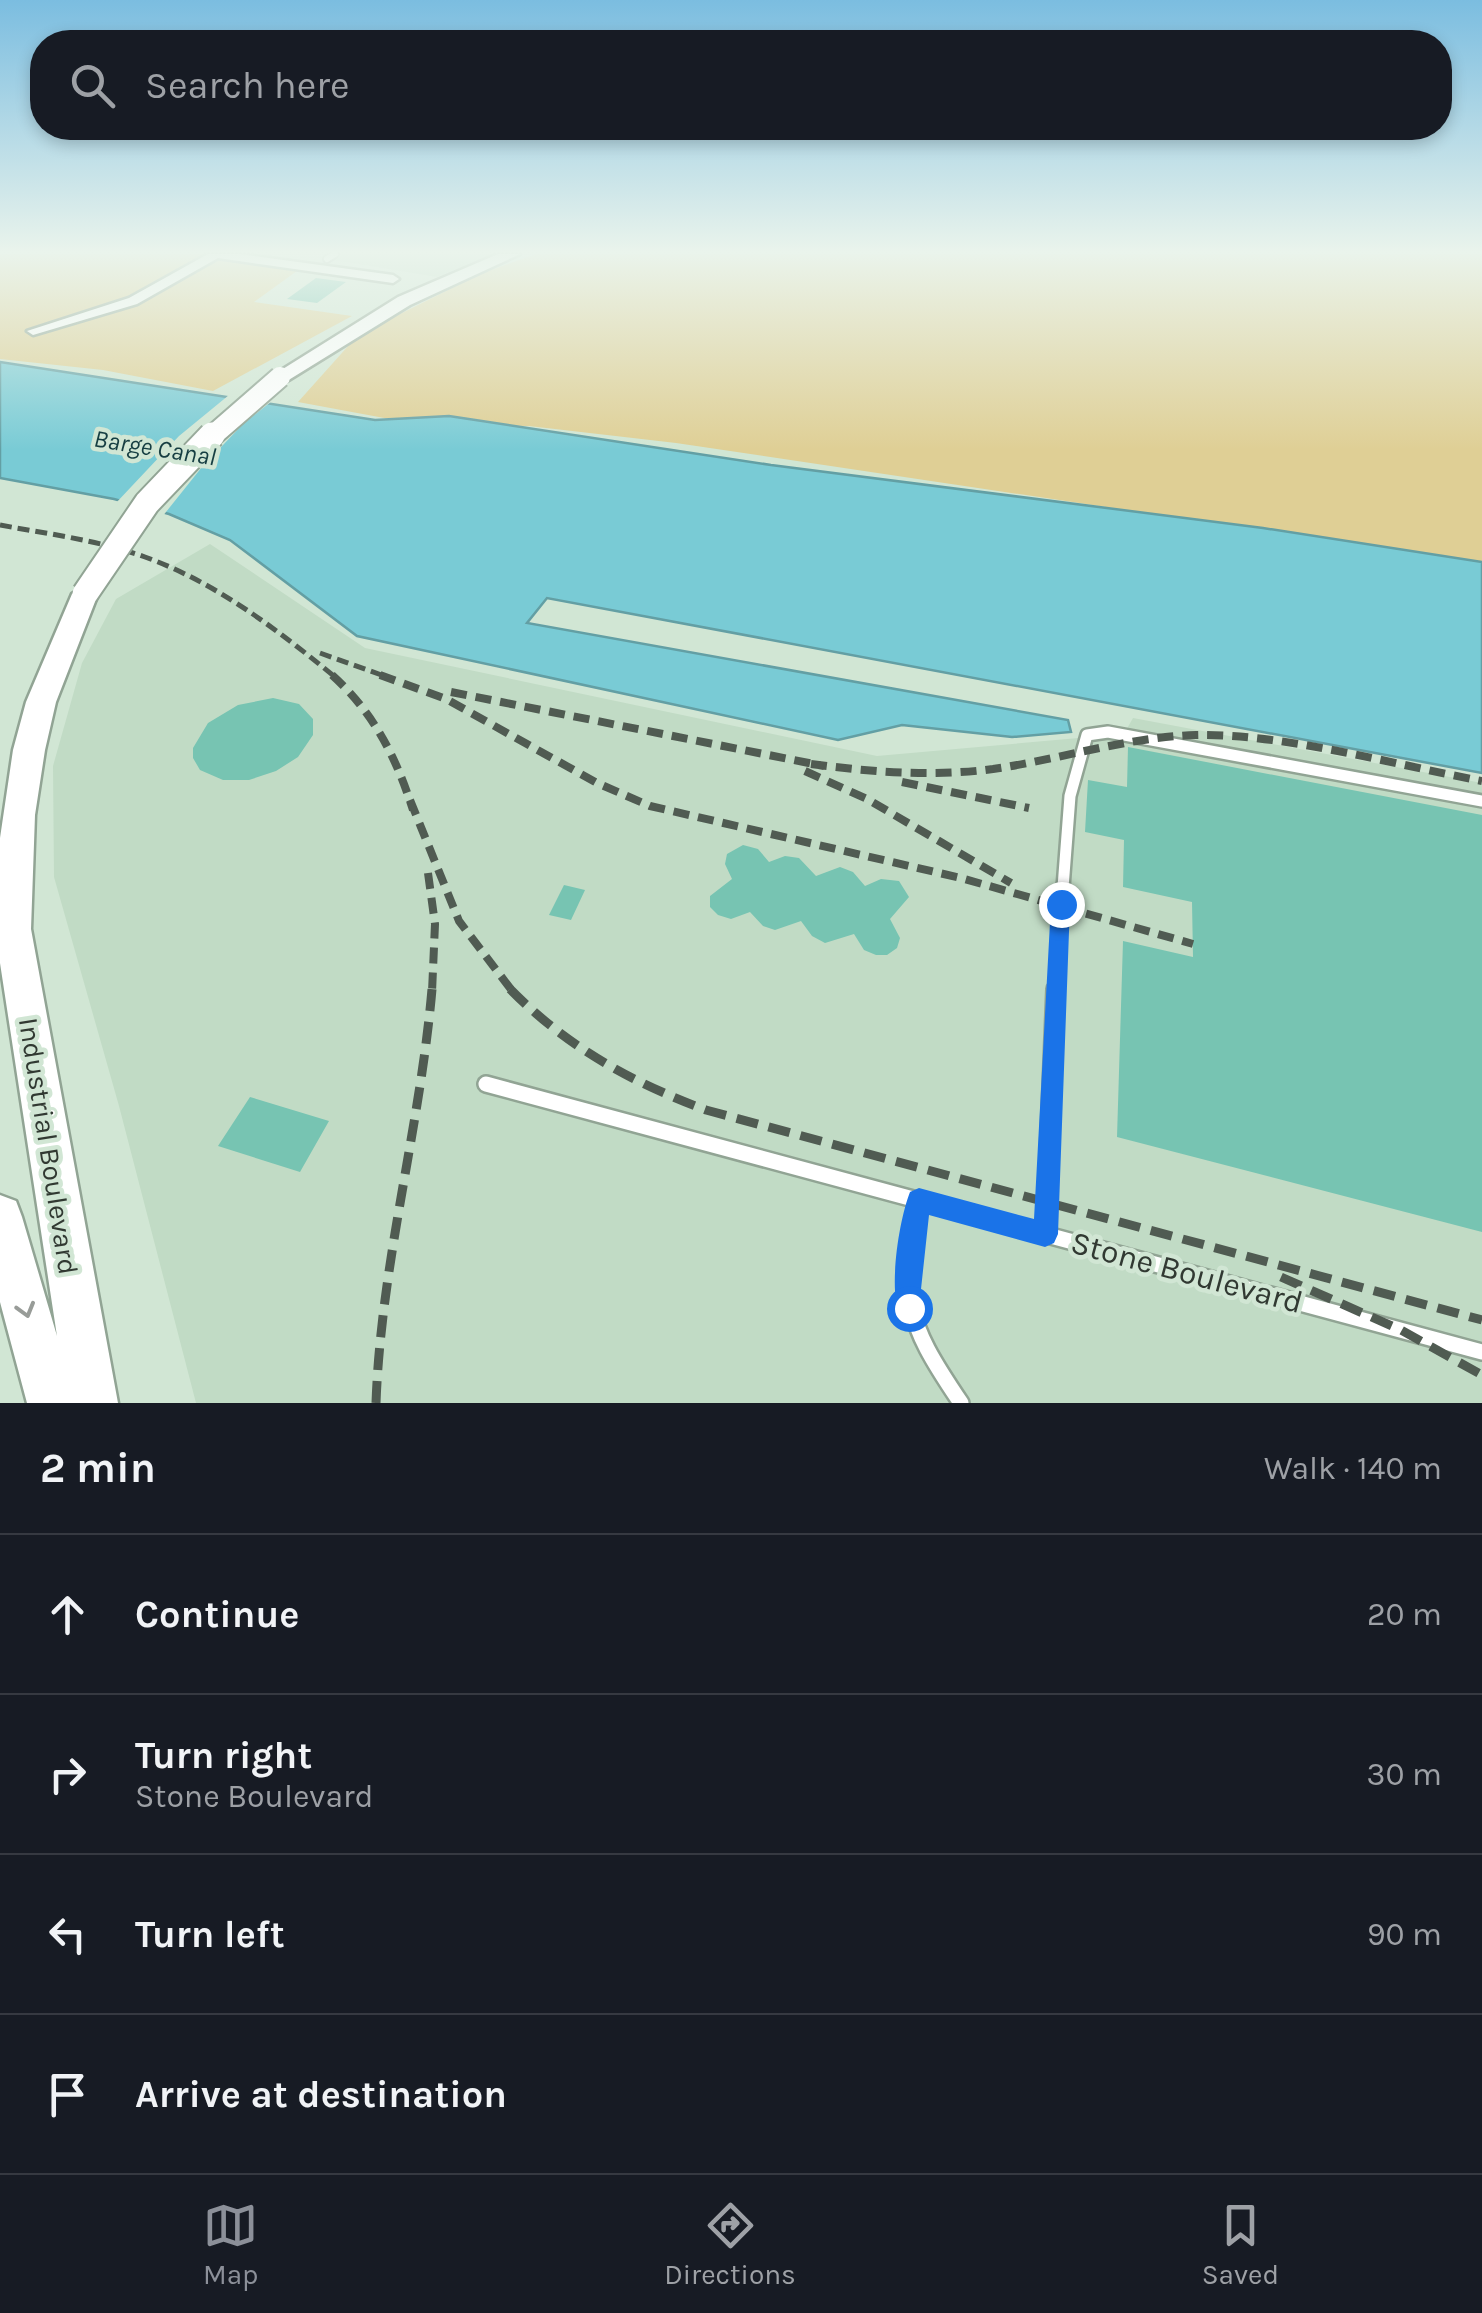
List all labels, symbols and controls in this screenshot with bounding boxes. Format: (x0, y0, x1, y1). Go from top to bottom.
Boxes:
search box (30, 30, 1452, 140)
icon: search (65, 58, 120, 113)
text: Search here (145, 63, 349, 108)
water label: Barge Canal (92, 424, 218, 471)
route end (1039, 882, 1085, 928)
street label: Industrial Boulevard (12, 1015, 85, 1277)
street label: Stone Boulevard (1067, 1224, 1307, 1321)
route start (887, 1286, 933, 1332)
one-way arrow (14, 1301, 35, 1318)
text: 2 min (40, 1443, 156, 1493)
text: Walk · 140 m (1264, 1450, 1442, 1487)
icon: ahead (40, 1587, 95, 1642)
text: Continue (135, 1592, 299, 1637)
text: 20 m (1367, 1596, 1442, 1633)
text: Turn right (135, 1733, 312, 1778)
icon: right (40, 1747, 95, 1802)
text: 30 m (1367, 1756, 1442, 1793)
text: Stone Boulevard (135, 1778, 374, 1815)
icon: left (40, 1907, 95, 1962)
text: Turn left (135, 1912, 285, 1957)
text: 90 m (1367, 1916, 1442, 1953)
icon: arrive (40, 2067, 95, 2122)
text: Arrive at destination (135, 2072, 507, 2117)
tab: Map (203, 2198, 258, 2291)
tab: Directions (664, 2198, 796, 2291)
tab: Saved (1202, 2198, 1279, 2291)

